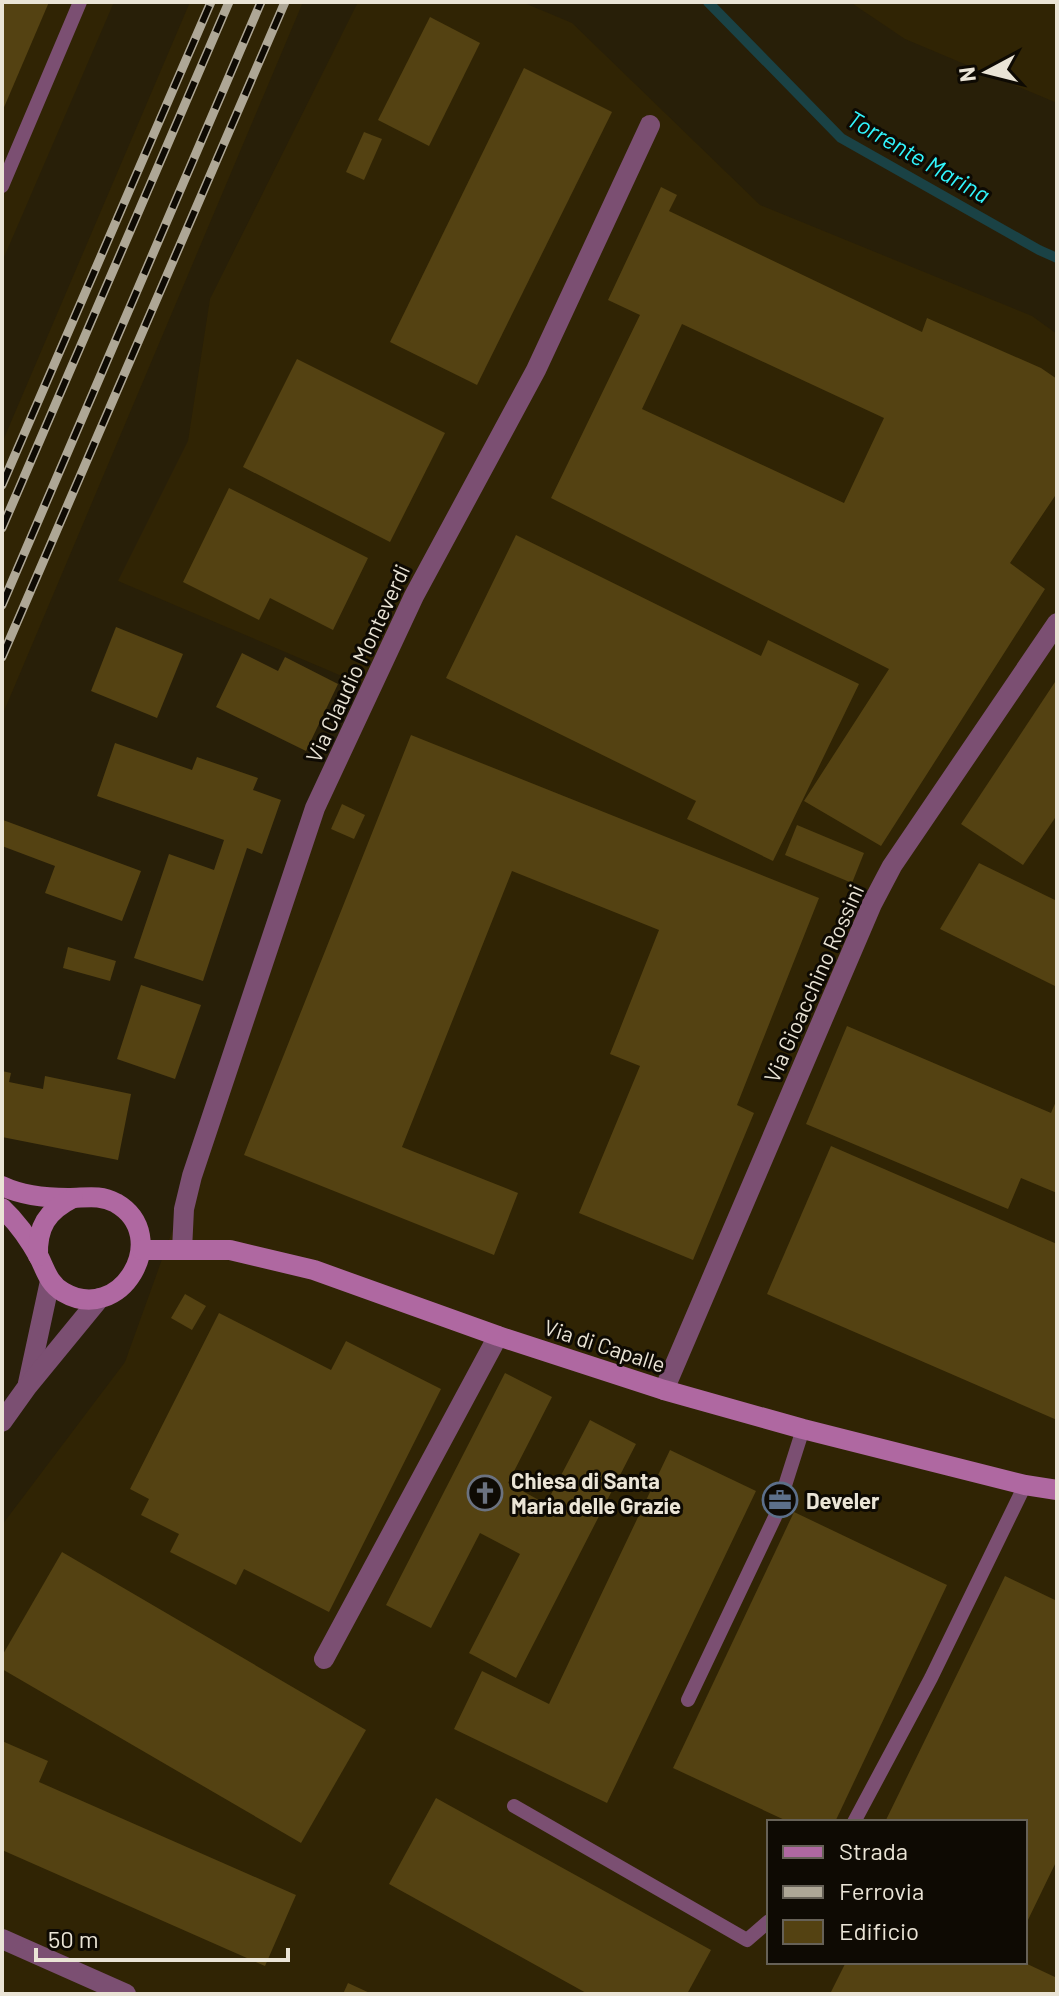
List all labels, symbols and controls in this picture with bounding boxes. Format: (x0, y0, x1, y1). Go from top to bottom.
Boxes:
north arrow (947, 32, 1027, 112)
text: N (952, 66, 980, 83)
water label: Torrente Marina (842, 103, 996, 209)
street label: Via Claudio Monteverdi (300, 560, 414, 766)
street label: Via Gioacchino Rossini (758, 880, 868, 1086)
street label: Via di Capalle (541, 1313, 669, 1377)
place label: Chiesa di Santa Maria delle Grazie (511, 1467, 681, 1518)
church icon: Chiesa di Santa Maria delle Grazie (466, 1474, 504, 1512)
office icon: Develer (761, 1481, 799, 1519)
place label: Develer (806, 1487, 880, 1513)
legend (767, 1820, 1027, 1964)
text: Strada (839, 1836, 908, 1865)
text: Ferrovia (839, 1876, 924, 1905)
scale bar (36, 1912, 288, 1962)
text: Edificio (839, 1916, 919, 1945)
text: 50 m (48, 1924, 99, 1953)

